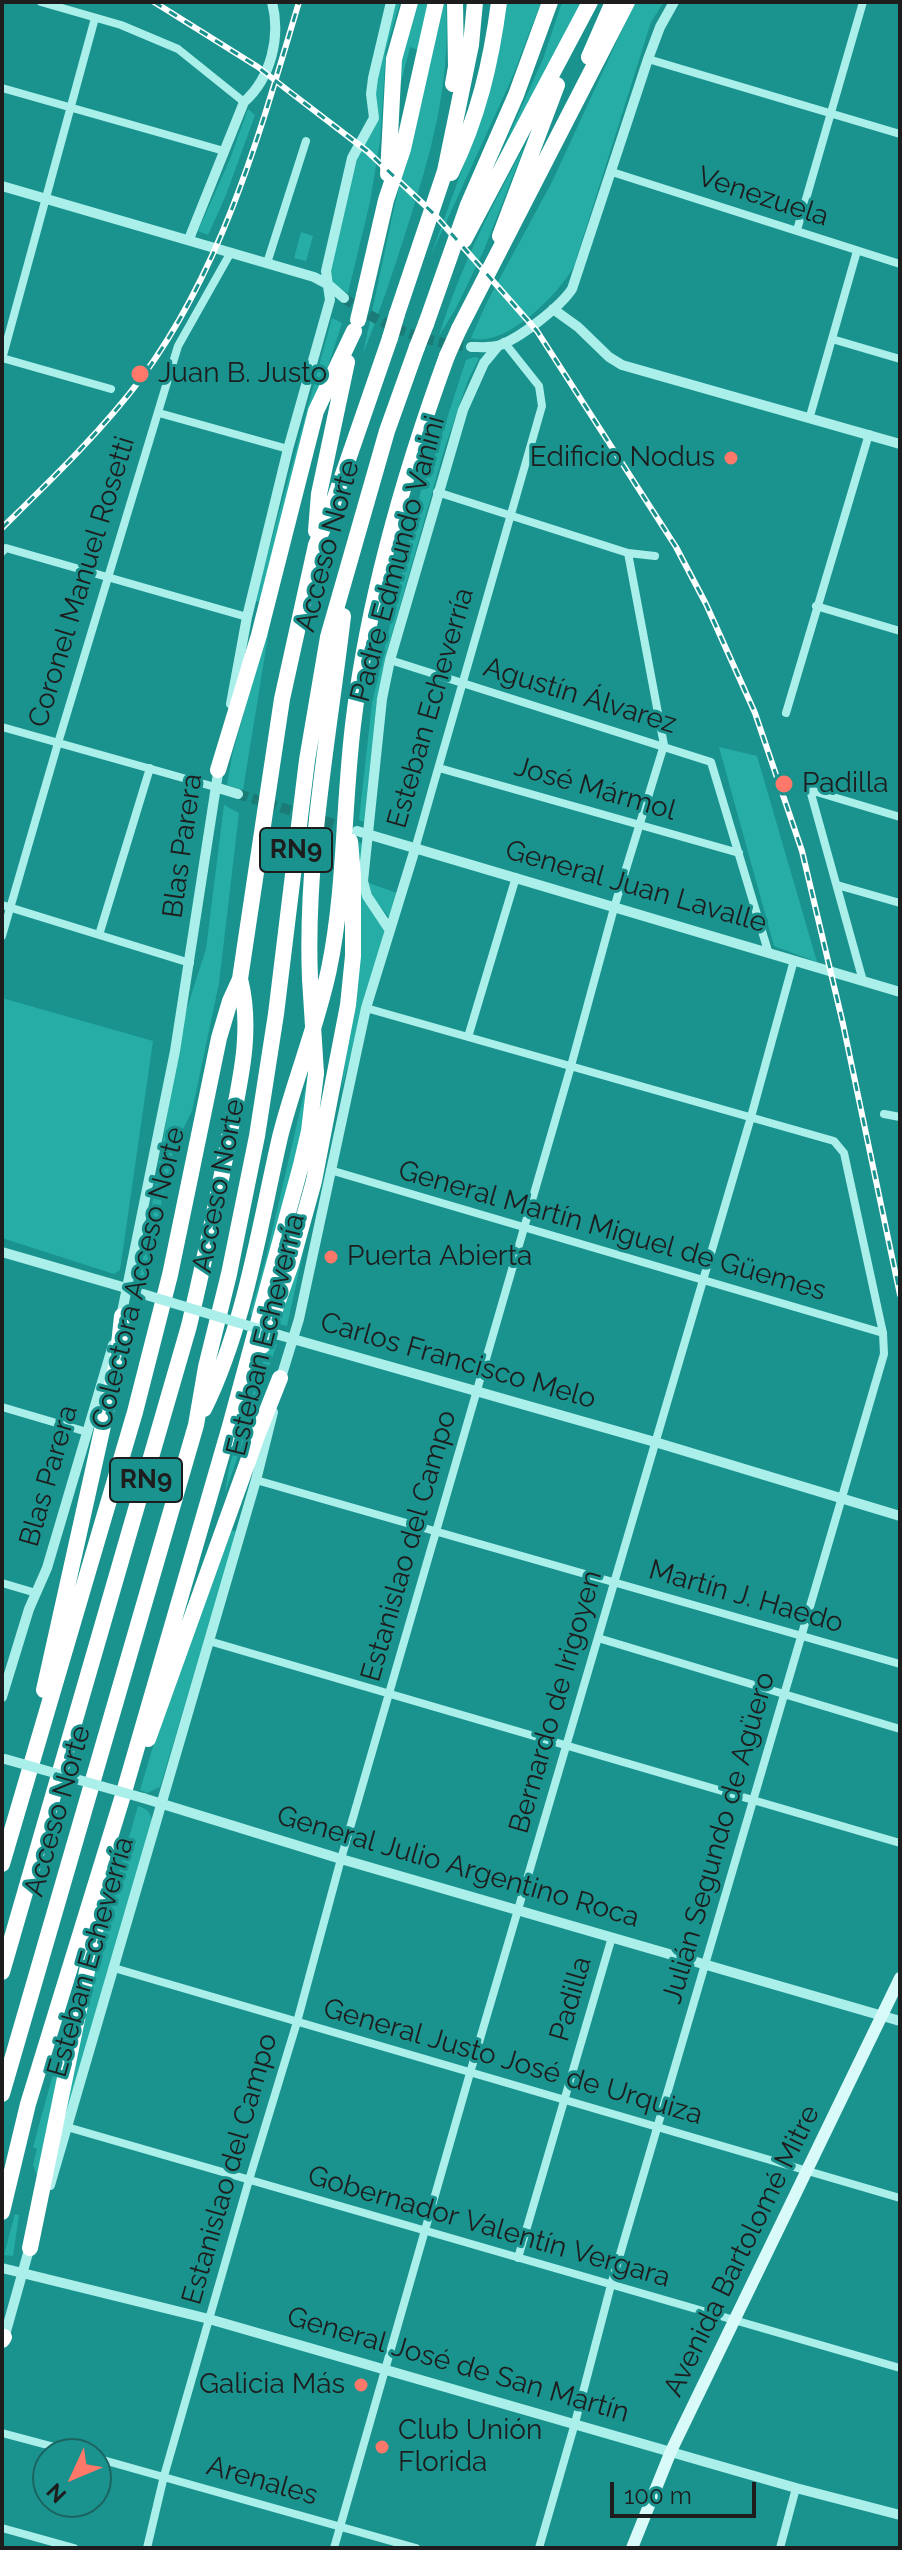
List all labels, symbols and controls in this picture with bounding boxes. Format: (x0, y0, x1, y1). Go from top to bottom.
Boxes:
street label: Venezuela (693, 160, 833, 234)
place label: Juan B. Justo (158, 357, 327, 391)
marker: Juan B. Justo (129, 363, 151, 385)
street label: Padre Edmundo Vanini (344, 412, 452, 706)
street label: Coronel Manuel Rosetti (22, 432, 142, 732)
place label: Edificio Nodus (530, 441, 715, 475)
marker: Edificio Nodus (722, 449, 740, 467)
street label: Acceso Norte (289, 457, 367, 635)
street label: Esteban Echeverría (381, 584, 481, 832)
street label: Agustín Álvarez (479, 651, 681, 741)
street label: José Mármol (510, 750, 680, 828)
place label: Padilla (802, 767, 889, 801)
street label: Blas Parera (156, 772, 210, 920)
marker: Padilla (773, 773, 795, 795)
road number: RN9 (260, 828, 332, 872)
street label: General Juan Lavalle (501, 834, 771, 940)
street label: Acceso Norte (186, 1096, 252, 1276)
street label: Colectora Acceso Norte (85, 1124, 193, 1432)
street label: General Martín Miguel de Güemes (394, 1154, 830, 1308)
street label: Esteban Echeverría (220, 1210, 312, 1460)
place label: Puerta Abierta (347, 1240, 532, 1274)
marker: Puerta Abierta (322, 1248, 340, 1266)
street label: Carlos Francisco Melo (316, 1306, 600, 1416)
street label: Blas Parera (13, 1401, 85, 1551)
street label: Estanislao del Campo (354, 1407, 464, 1685)
road number: RN9 (110, 1458, 182, 1502)
street label: Martín J. Haedo (645, 1553, 847, 1641)
street label: Bernardo de Irigoyen (502, 1567, 610, 1837)
street label: Julián Segundo de Agüero (656, 1668, 782, 2008)
street label: Acceso Norte (18, 1722, 98, 1900)
street label: General Julio Argentino Roca (273, 1799, 643, 1935)
street label: Esteban Echeverría (41, 1833, 141, 2081)
street label: Padilla (543, 1953, 599, 2045)
street label: General Justo José de Urquiza (320, 1992, 706, 2132)
street label: Estanislao del Campo (175, 2030, 285, 2308)
street label: Avenida Bartolomé Mitre (657, 2100, 827, 2402)
street label: Gobernador Valentín Vergara (304, 2159, 674, 2295)
street label: General José de San Martín (283, 2300, 633, 2430)
place label: Galicia Más (199, 2368, 345, 2402)
marker: Galicia Más (352, 2376, 370, 2394)
place label: Club Unión Florida (398, 2414, 542, 2480)
north arrow (32, 2438, 112, 2518)
marker: Club Unión Florida (373, 2438, 391, 2456)
street label: Arenales (203, 2449, 321, 2513)
scale bar (614, 2466, 760, 2516)
text: N (41, 2478, 71, 2508)
text: 100 m (624, 2481, 692, 2510)

